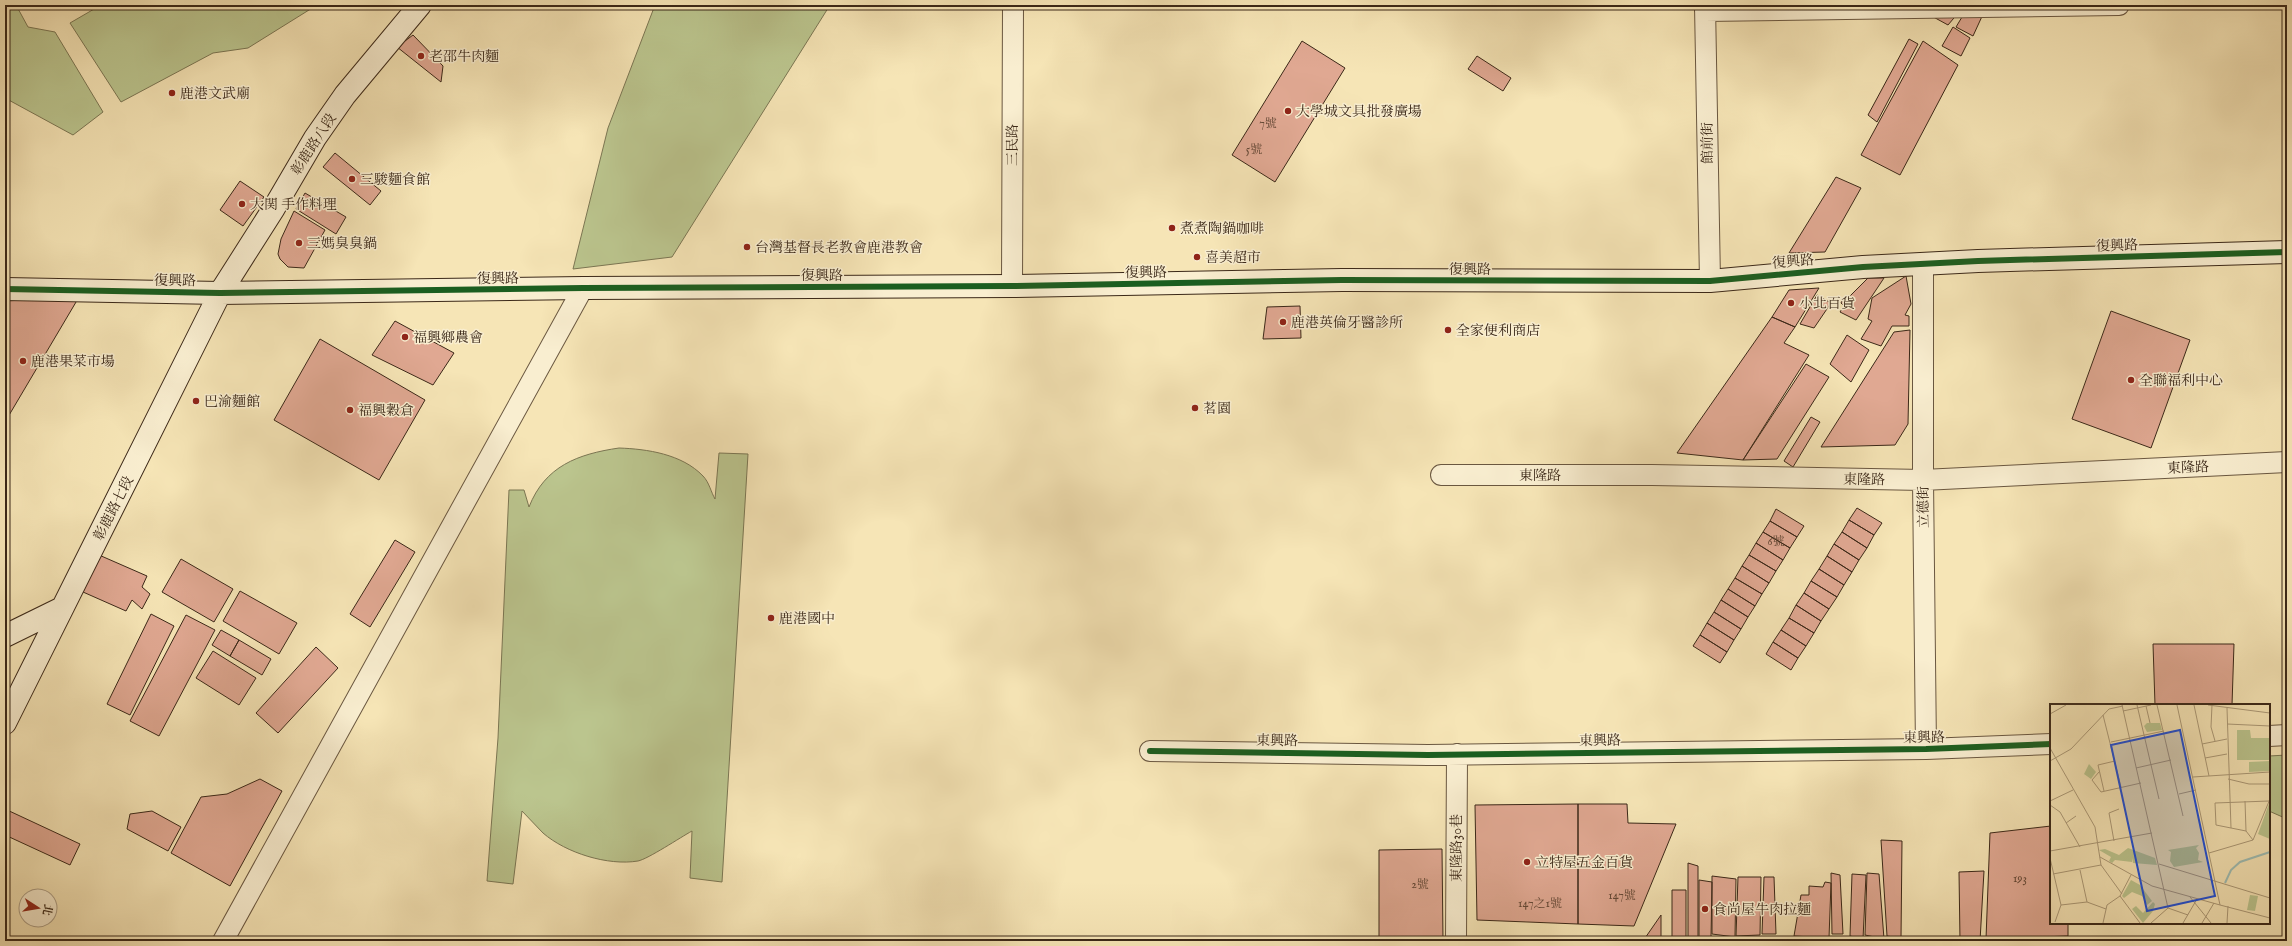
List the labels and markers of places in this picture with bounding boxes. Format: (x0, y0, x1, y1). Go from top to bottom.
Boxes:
place label: 老邵牛肉麵 (429, 48, 499, 66)
marker: 老邵牛肉麵 (416, 51, 426, 61)
place label: 鹿港文武廟 (180, 85, 250, 103)
marker: 鹿港文武廟 (167, 88, 177, 98)
place label: 大學城文具批發廣場 (1296, 103, 1422, 121)
marker: 大學城文具批發廣場 (1283, 106, 1293, 116)
place label: 三駿麵食館 (360, 171, 430, 189)
marker: 三駿麵食館 (347, 174, 357, 184)
place label: 大関 手作料理 (250, 196, 337, 214)
marker: 大関 手作料理 (237, 199, 247, 209)
place label: 煮煮陶鍋咖啡 (1180, 220, 1264, 238)
marker: 煮煮陶鍋咖啡 (1167, 223, 1177, 233)
place label: 三媽臭臭鍋 (307, 235, 377, 253)
marker: 三媽臭臭鍋 (294, 238, 304, 248)
place label: 台灣基督長老教會鹿港教會 (755, 239, 923, 257)
marker: 台灣基督長老教會鹿港教會 (742, 242, 752, 252)
place label: 喜美超市 (1205, 249, 1261, 267)
marker: 喜美超市 (1192, 252, 1202, 262)
place label: 小北百貨 (1799, 295, 1855, 313)
marker: 小北百貨 (1786, 298, 1796, 308)
place label: 鹿港英倫牙醫診所 (1291, 314, 1403, 332)
marker: 鹿港英倫牙醫診所 (1278, 317, 1288, 327)
place label: 全家便利商店 (1456, 322, 1540, 340)
marker: 全家便利商店 (1443, 325, 1453, 335)
place label: 福興鄉農會 (413, 329, 483, 347)
marker: 福興鄉農會 (400, 332, 410, 342)
place label: 鹿港果菜市場 (31, 353, 115, 371)
marker: 鹿港果菜市場 (18, 356, 28, 366)
place label: 全聯福利中心 (2139, 372, 2223, 390)
marker: 全聯福利中心 (2126, 375, 2136, 385)
place label: 巴渝麵館 (204, 393, 260, 411)
marker: 巴渝麵館 (191, 396, 201, 406)
place label: 茗園 (1203, 400, 1231, 418)
place label: 福興穀倉 (358, 402, 414, 420)
marker: 茗園 (1190, 403, 1200, 413)
marker: 福興穀倉 (345, 405, 355, 415)
place label: 鹿港國中 (779, 610, 835, 628)
marker: 鹿港國中 (766, 613, 776, 623)
place label: 立特屋五金百貨 (1535, 854, 1633, 872)
marker: 立特屋五金百貨 (1522, 857, 1532, 867)
place label: 食尚屋牛肉拉麵 (1713, 901, 1811, 919)
marker: 食尚屋牛肉拉麵 (1700, 904, 1710, 914)

